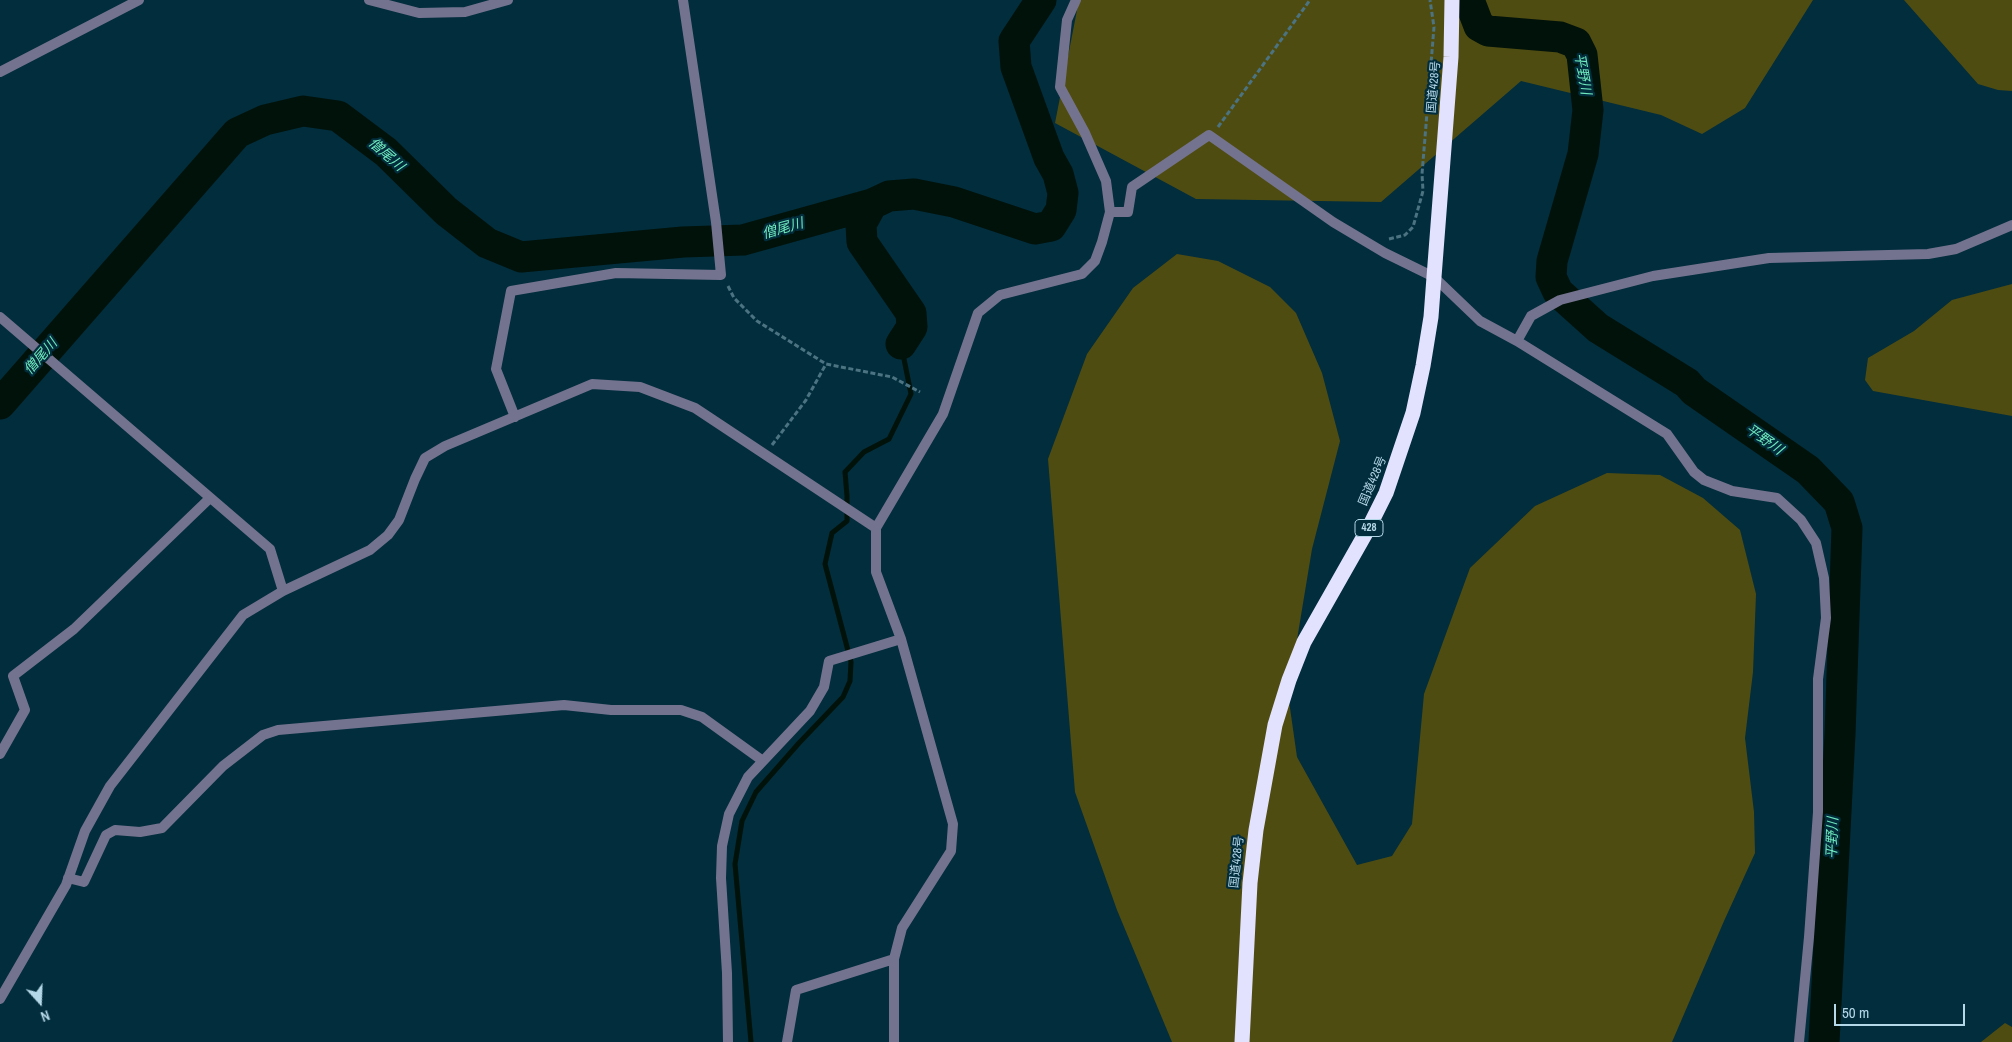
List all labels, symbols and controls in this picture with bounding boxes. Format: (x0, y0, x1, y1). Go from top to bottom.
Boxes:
water label: 平野川 (1570, 52, 1594, 96)
street label: 国道428号 (1425, 60, 1443, 114)
water label: 僧尾川 (365, 135, 407, 175)
water label: 僧尾川 (760, 215, 806, 243)
water label: 僧尾川 (21, 336, 61, 378)
water label: 平野川 (1742, 421, 1786, 459)
street label: 国道428号 (1356, 454, 1390, 508)
road number: 428 (1355, 520, 1383, 536)
water label: 平野川 (1824, 817, 1842, 859)
street label: 国道428号 (1227, 835, 1247, 889)
north arrow (15, 977, 65, 1027)
scale bar (1837, 994, 1968, 1026)
text: 50 m (1842, 1002, 1869, 1023)
text: N (38, 1006, 52, 1026)

